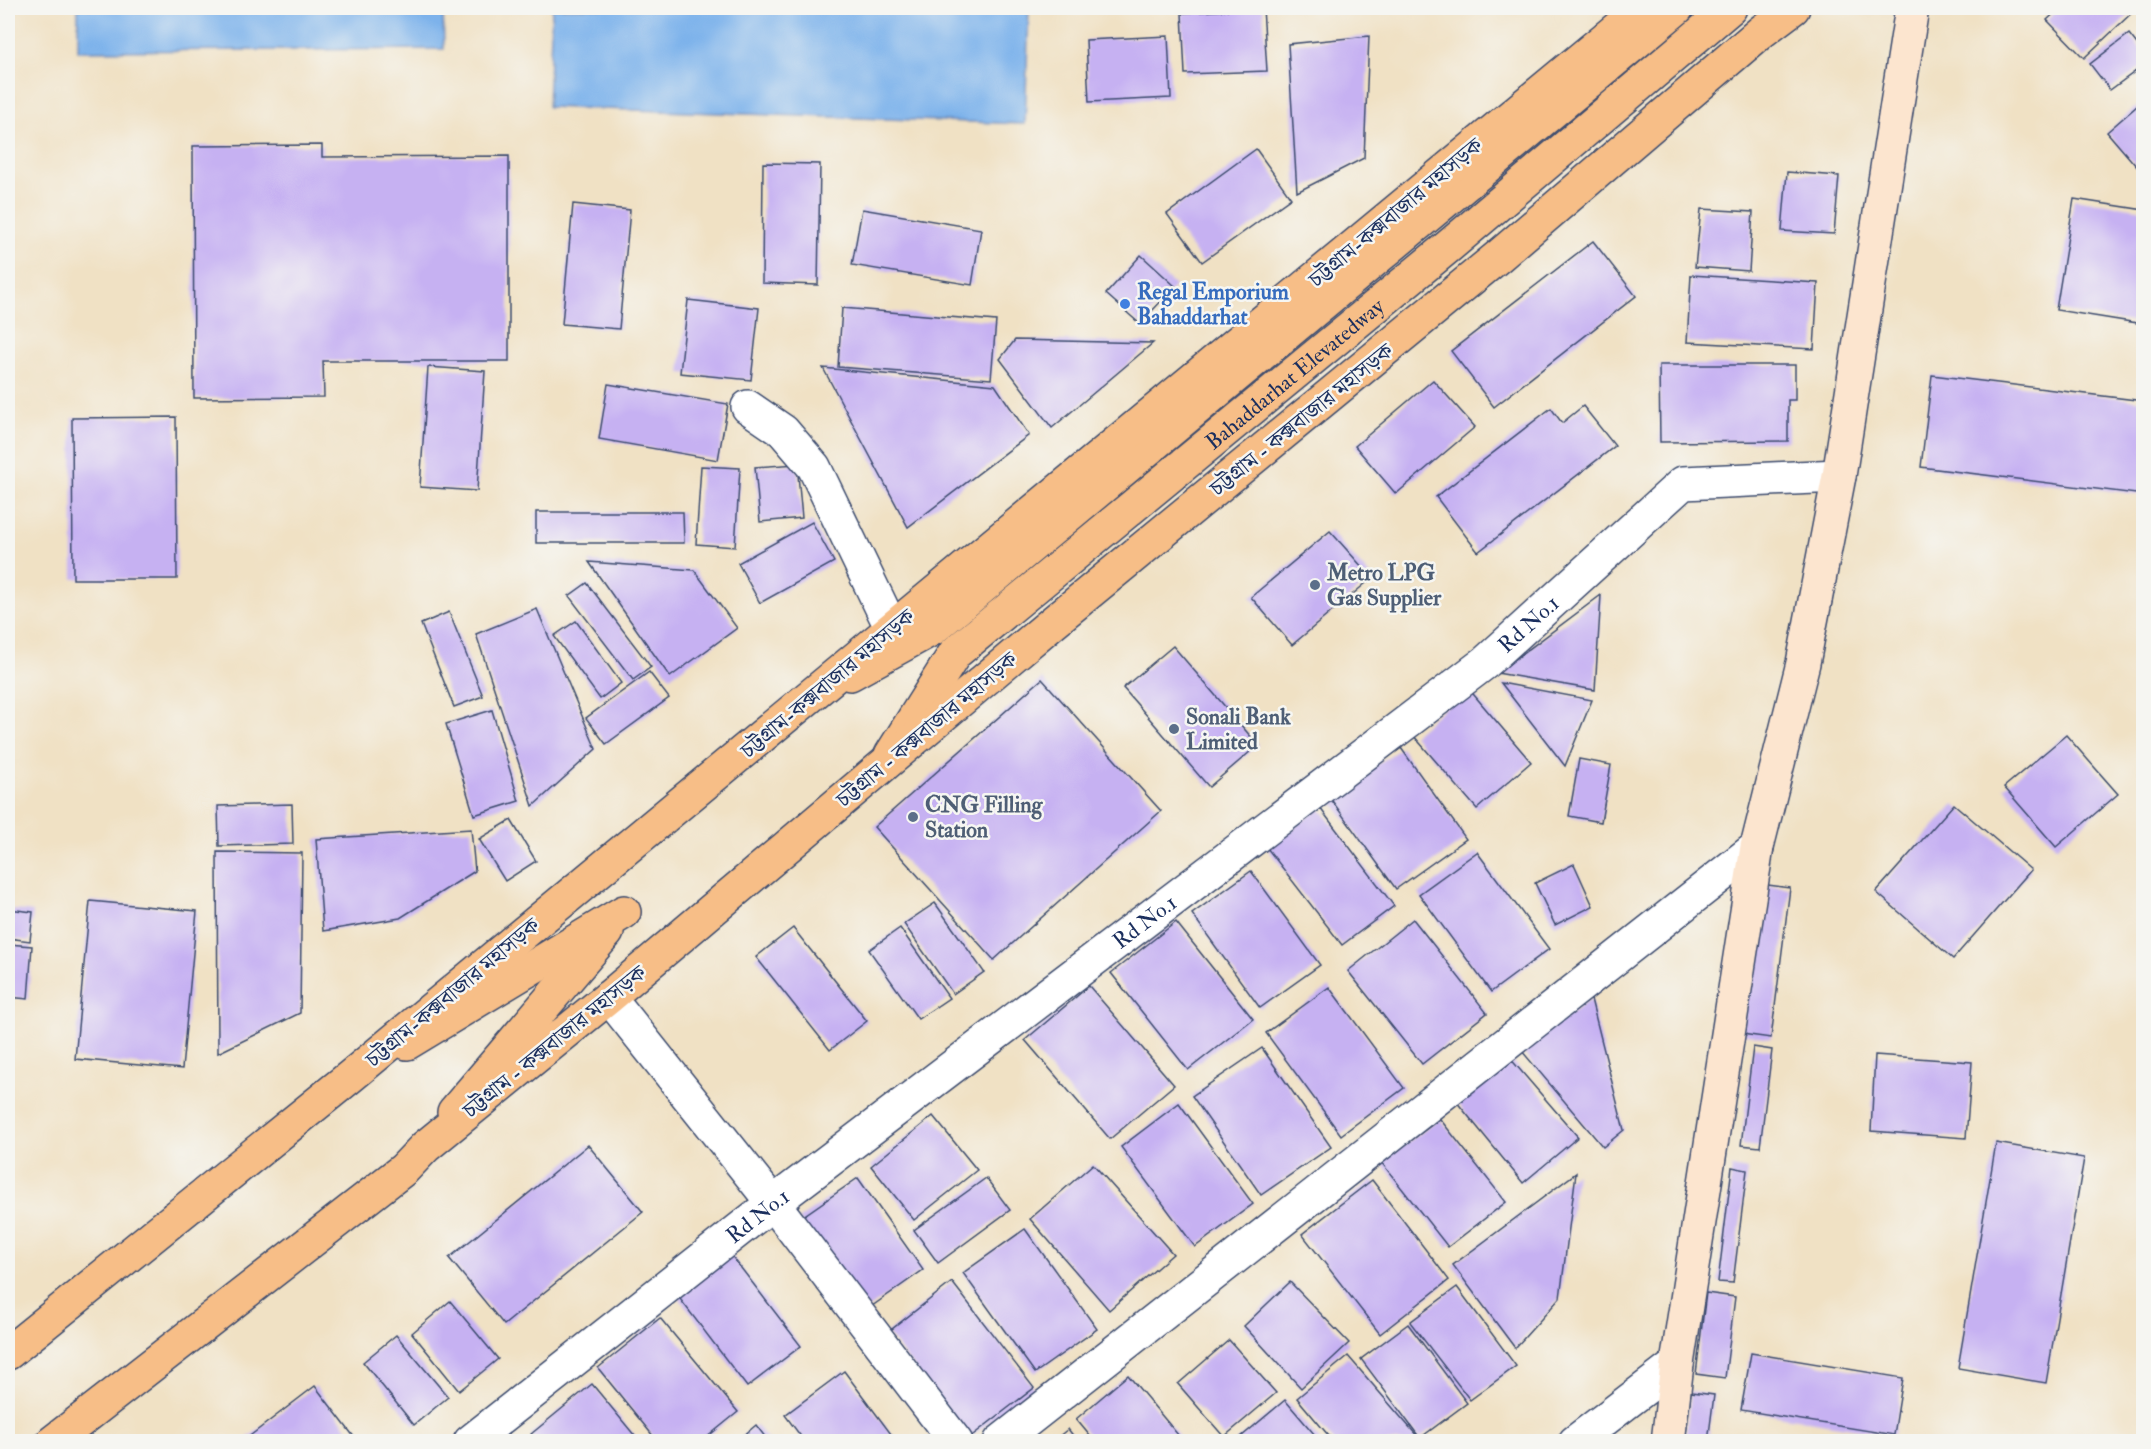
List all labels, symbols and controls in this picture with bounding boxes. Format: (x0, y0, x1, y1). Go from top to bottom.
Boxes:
street label: চট্টগ্রাম-কক্সবাজার মহাসড়ক (1302, 131, 1490, 294)
place label: Regal Emporium Bahaddarhat (1137, 278, 1290, 331)
street label: Bahaddarhat Elevatedway (1200, 292, 1390, 456)
marker: Regal Emporium Bahaddarhat (1118, 297, 1132, 311)
street label: চট্টগ্রাম - কক্সবাজার মহাসড়ক (1204, 336, 1400, 503)
place label: Metro LPG Gas Supplier (1326, 559, 1442, 613)
marker: Metro LPG Gas Supplier (1308, 578, 1322, 592)
street label: Rd No.1 (1492, 589, 1565, 659)
street label: চট্টগ্রাম-কক্সবাজার মহাসড়ক (734, 602, 922, 765)
street label: চট্টগ্রাম - কক্সবাজার মহাসড়ক (830, 645, 1024, 814)
place label: Sonali Bank Limited (1186, 703, 1291, 756)
marker: Sonali Bank Limited (1167, 722, 1181, 736)
place label: CNG Filling Station (925, 791, 1044, 844)
marker: CNG Filling Station (906, 810, 920, 824)
street label: Rd No.1 (1107, 889, 1182, 955)
street label: চট্টগ্রাম-কক্সবাজার মহাসড়ক (359, 911, 547, 1074)
street label: চট্টগ্রাম - কক্সবাজার মহাসড়ক (457, 958, 653, 1125)
street label: Rd No.1 (721, 1183, 795, 1250)

